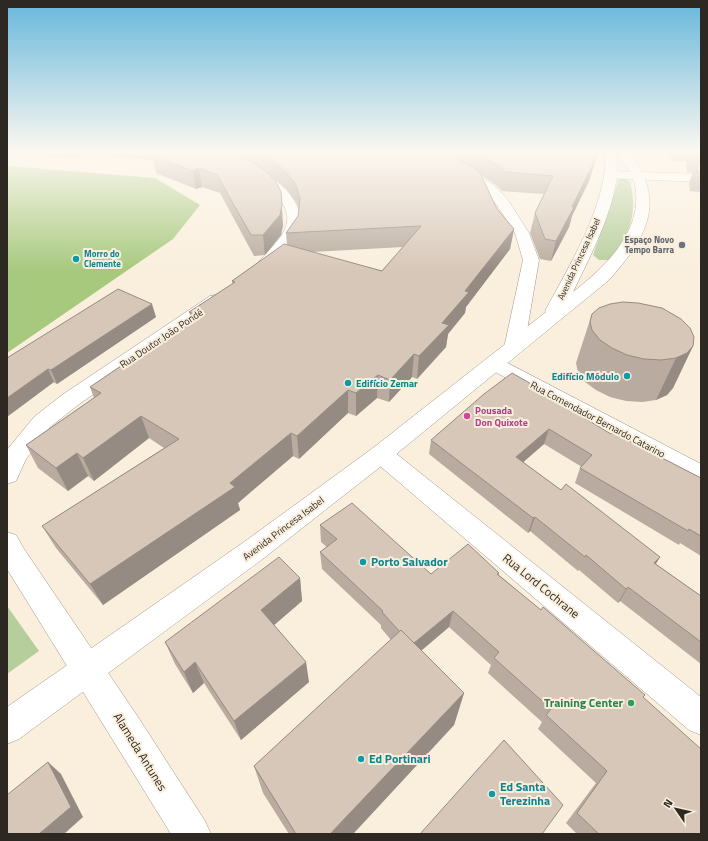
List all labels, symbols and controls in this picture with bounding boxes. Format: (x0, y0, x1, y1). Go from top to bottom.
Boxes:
street label: Avenida Princesa Isabel (554, 216, 603, 302)
place label: Espaço Novo Tempo Barra (624, 233, 674, 256)
marker: Espaço Novo Tempo Barra (677, 240, 687, 250)
place label: Morro do Clemente (84, 247, 121, 270)
marker: Morro do Clemente (71, 254, 81, 264)
street label: Rua Doutor João Pondé (117, 305, 206, 372)
place label: Edifício Módulo (552, 369, 619, 384)
marker: Edifício Módulo (622, 371, 632, 381)
place label: Edifício Zemar (356, 376, 418, 391)
street label: Rua Comendador Bernardo Catarino (528, 377, 668, 462)
marker: Edifício Zemar (343, 378, 353, 388)
place label: Pousada Don Quixote (475, 403, 528, 430)
marker: Pousada Don Quixote (462, 411, 472, 421)
street label: Avenida Princesa Isabel (239, 493, 327, 564)
street label: Rua Lord Cochrane (499, 548, 584, 623)
place label: Porto Salvador (371, 552, 448, 571)
marker: Porto Salvador (358, 557, 368, 567)
place label: Training Center (544, 693, 624, 712)
marker: Training Center (626, 698, 636, 708)
street label: Alameda Antunes (109, 709, 172, 795)
place label: Ed Portinari (369, 749, 431, 768)
marker: Ed Portinari (356, 754, 366, 764)
place label: Ed Santa Terezinha (500, 777, 550, 810)
marker: Ed Santa Terezinha (487, 789, 497, 799)
north arrow (656, 789, 696, 829)
text: N (659, 796, 676, 811)

